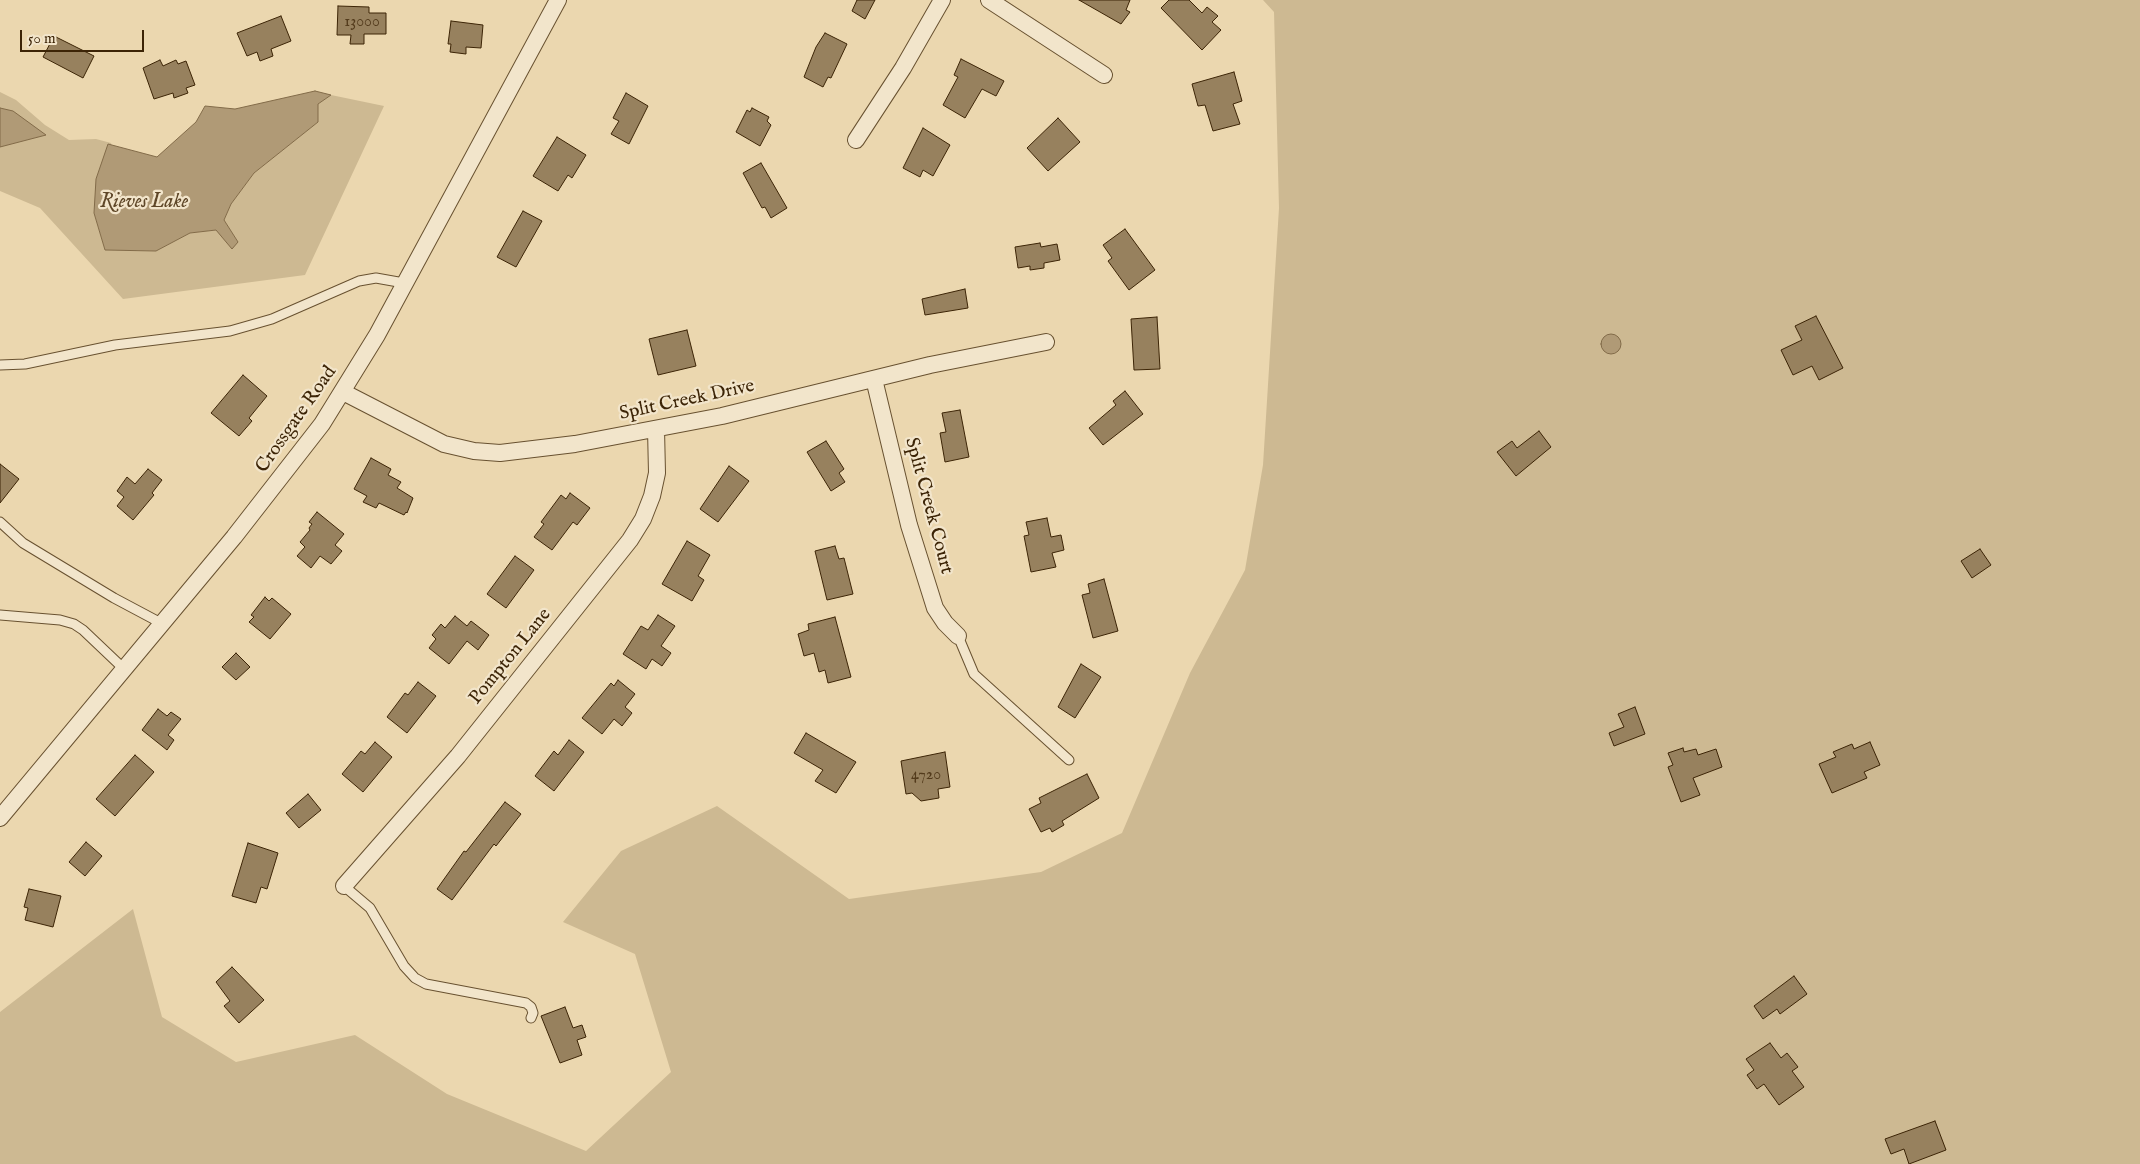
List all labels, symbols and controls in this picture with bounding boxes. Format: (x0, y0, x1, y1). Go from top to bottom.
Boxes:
house number: 13000 (344, 13, 380, 33)
scale bar (22, 20, 146, 52)
text: 50 m (28, 29, 56, 48)
water label: Rieves Lake (100, 191, 188, 215)
street label: Crossgate Road (252, 362, 342, 478)
street label: Split Creek Drive (617, 376, 757, 426)
street label: Split Creek Court (899, 435, 957, 577)
street label: Pompton Lane (465, 604, 557, 710)
house number: 4720 (911, 766, 941, 786)

